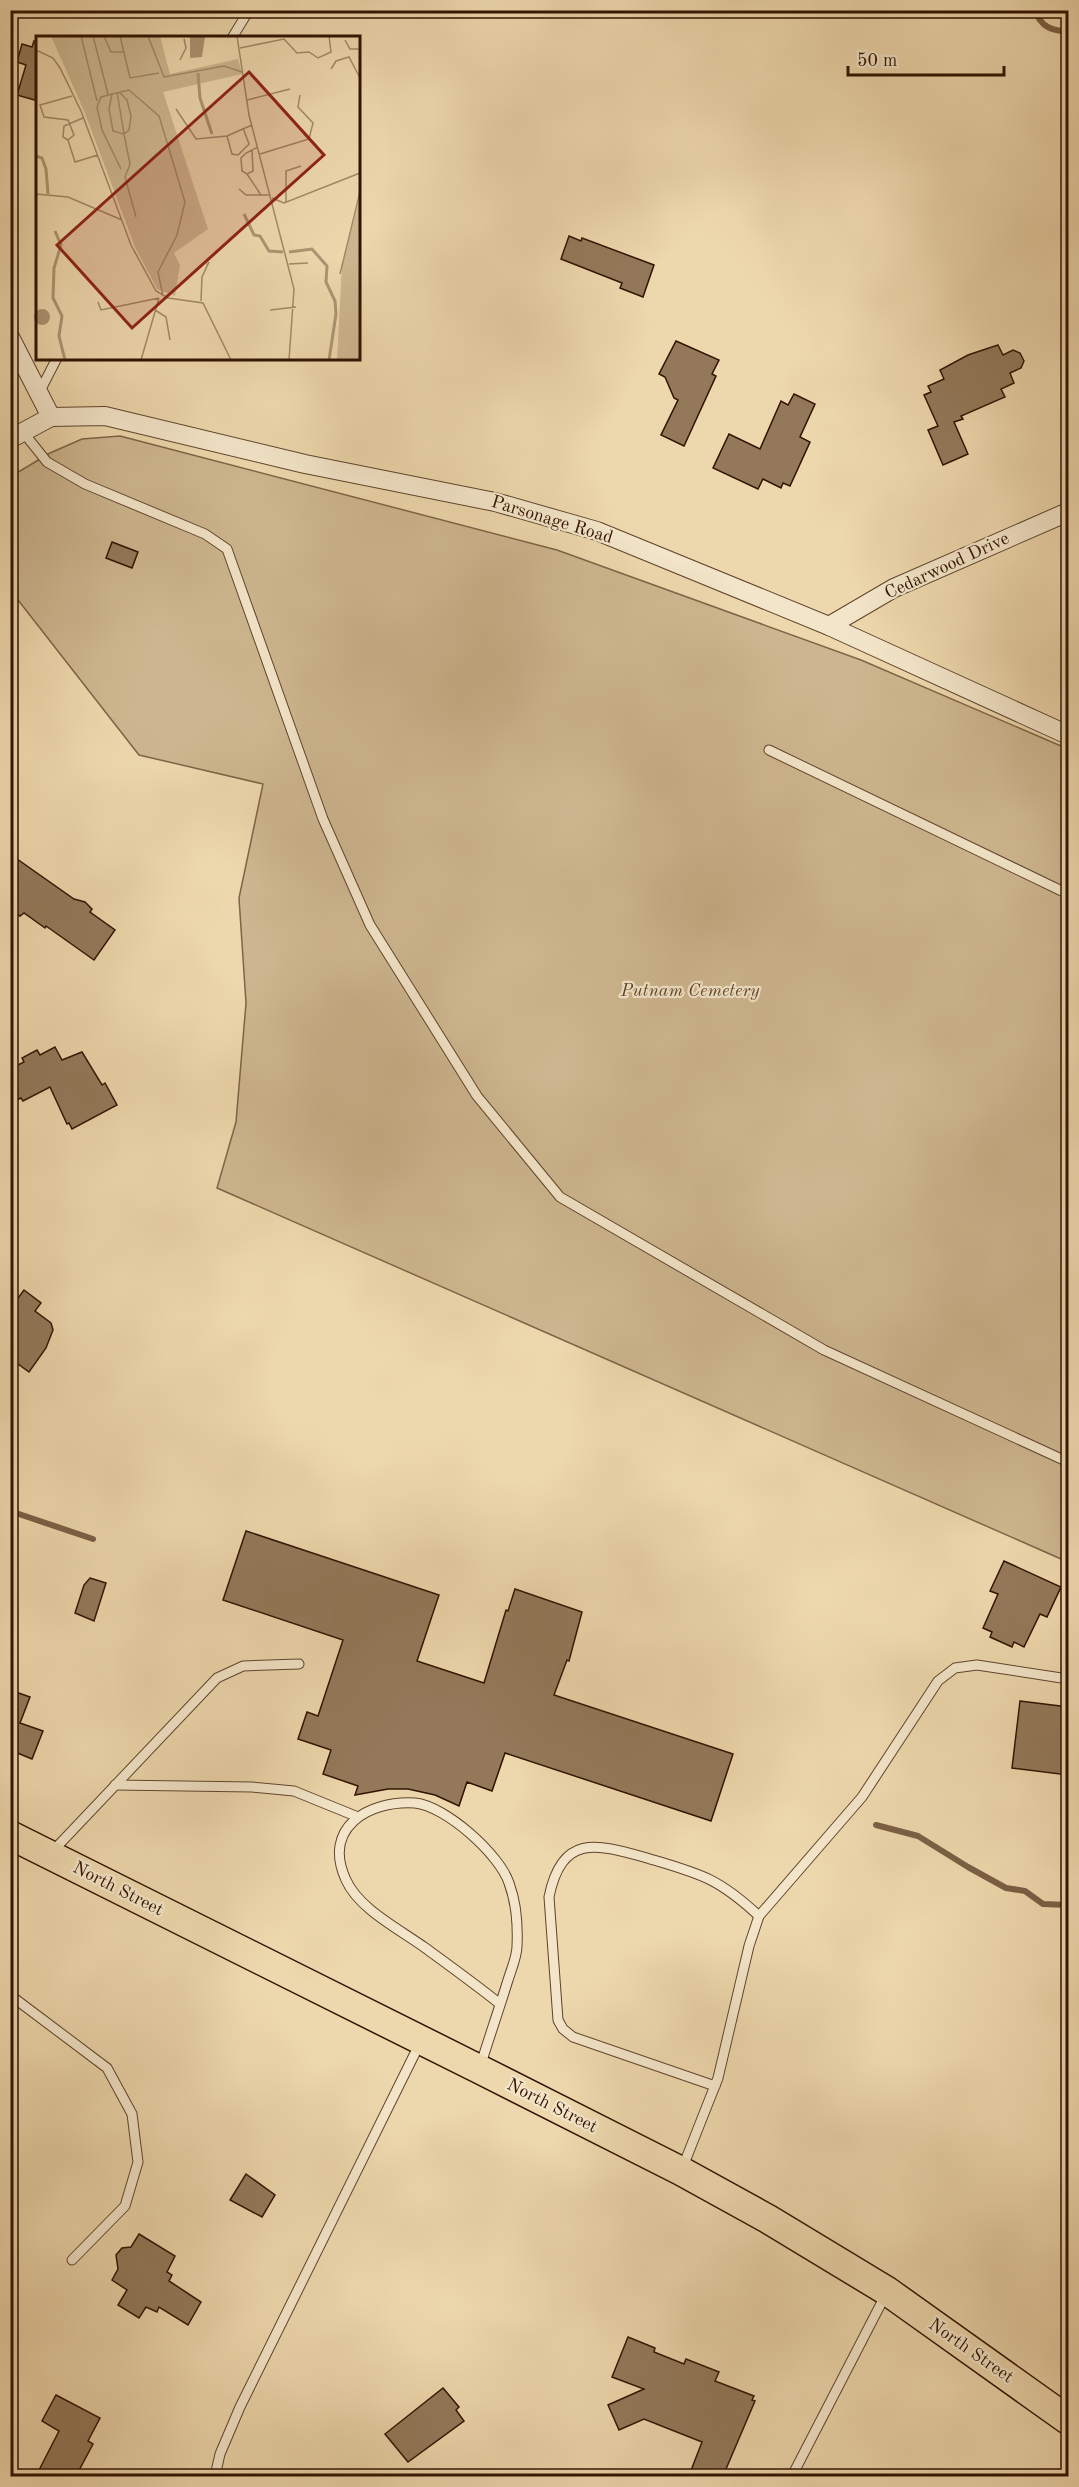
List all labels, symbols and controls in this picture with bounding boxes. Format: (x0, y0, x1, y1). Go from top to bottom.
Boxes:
inset map (36, 36, 360, 360)
scale bar (848, 39, 1004, 77)
text: 50 m (857, 52, 897, 70)
street label: Parsonage Road (489, 493, 615, 547)
street label: Cedarwood Drive (882, 529, 1012, 603)
park label: Putnam Cemetery (620, 982, 760, 1000)
street label: North Street (70, 1859, 166, 1919)
street label: North Street (504, 2076, 600, 2136)
street label: North Street (925, 2315, 1017, 2387)

